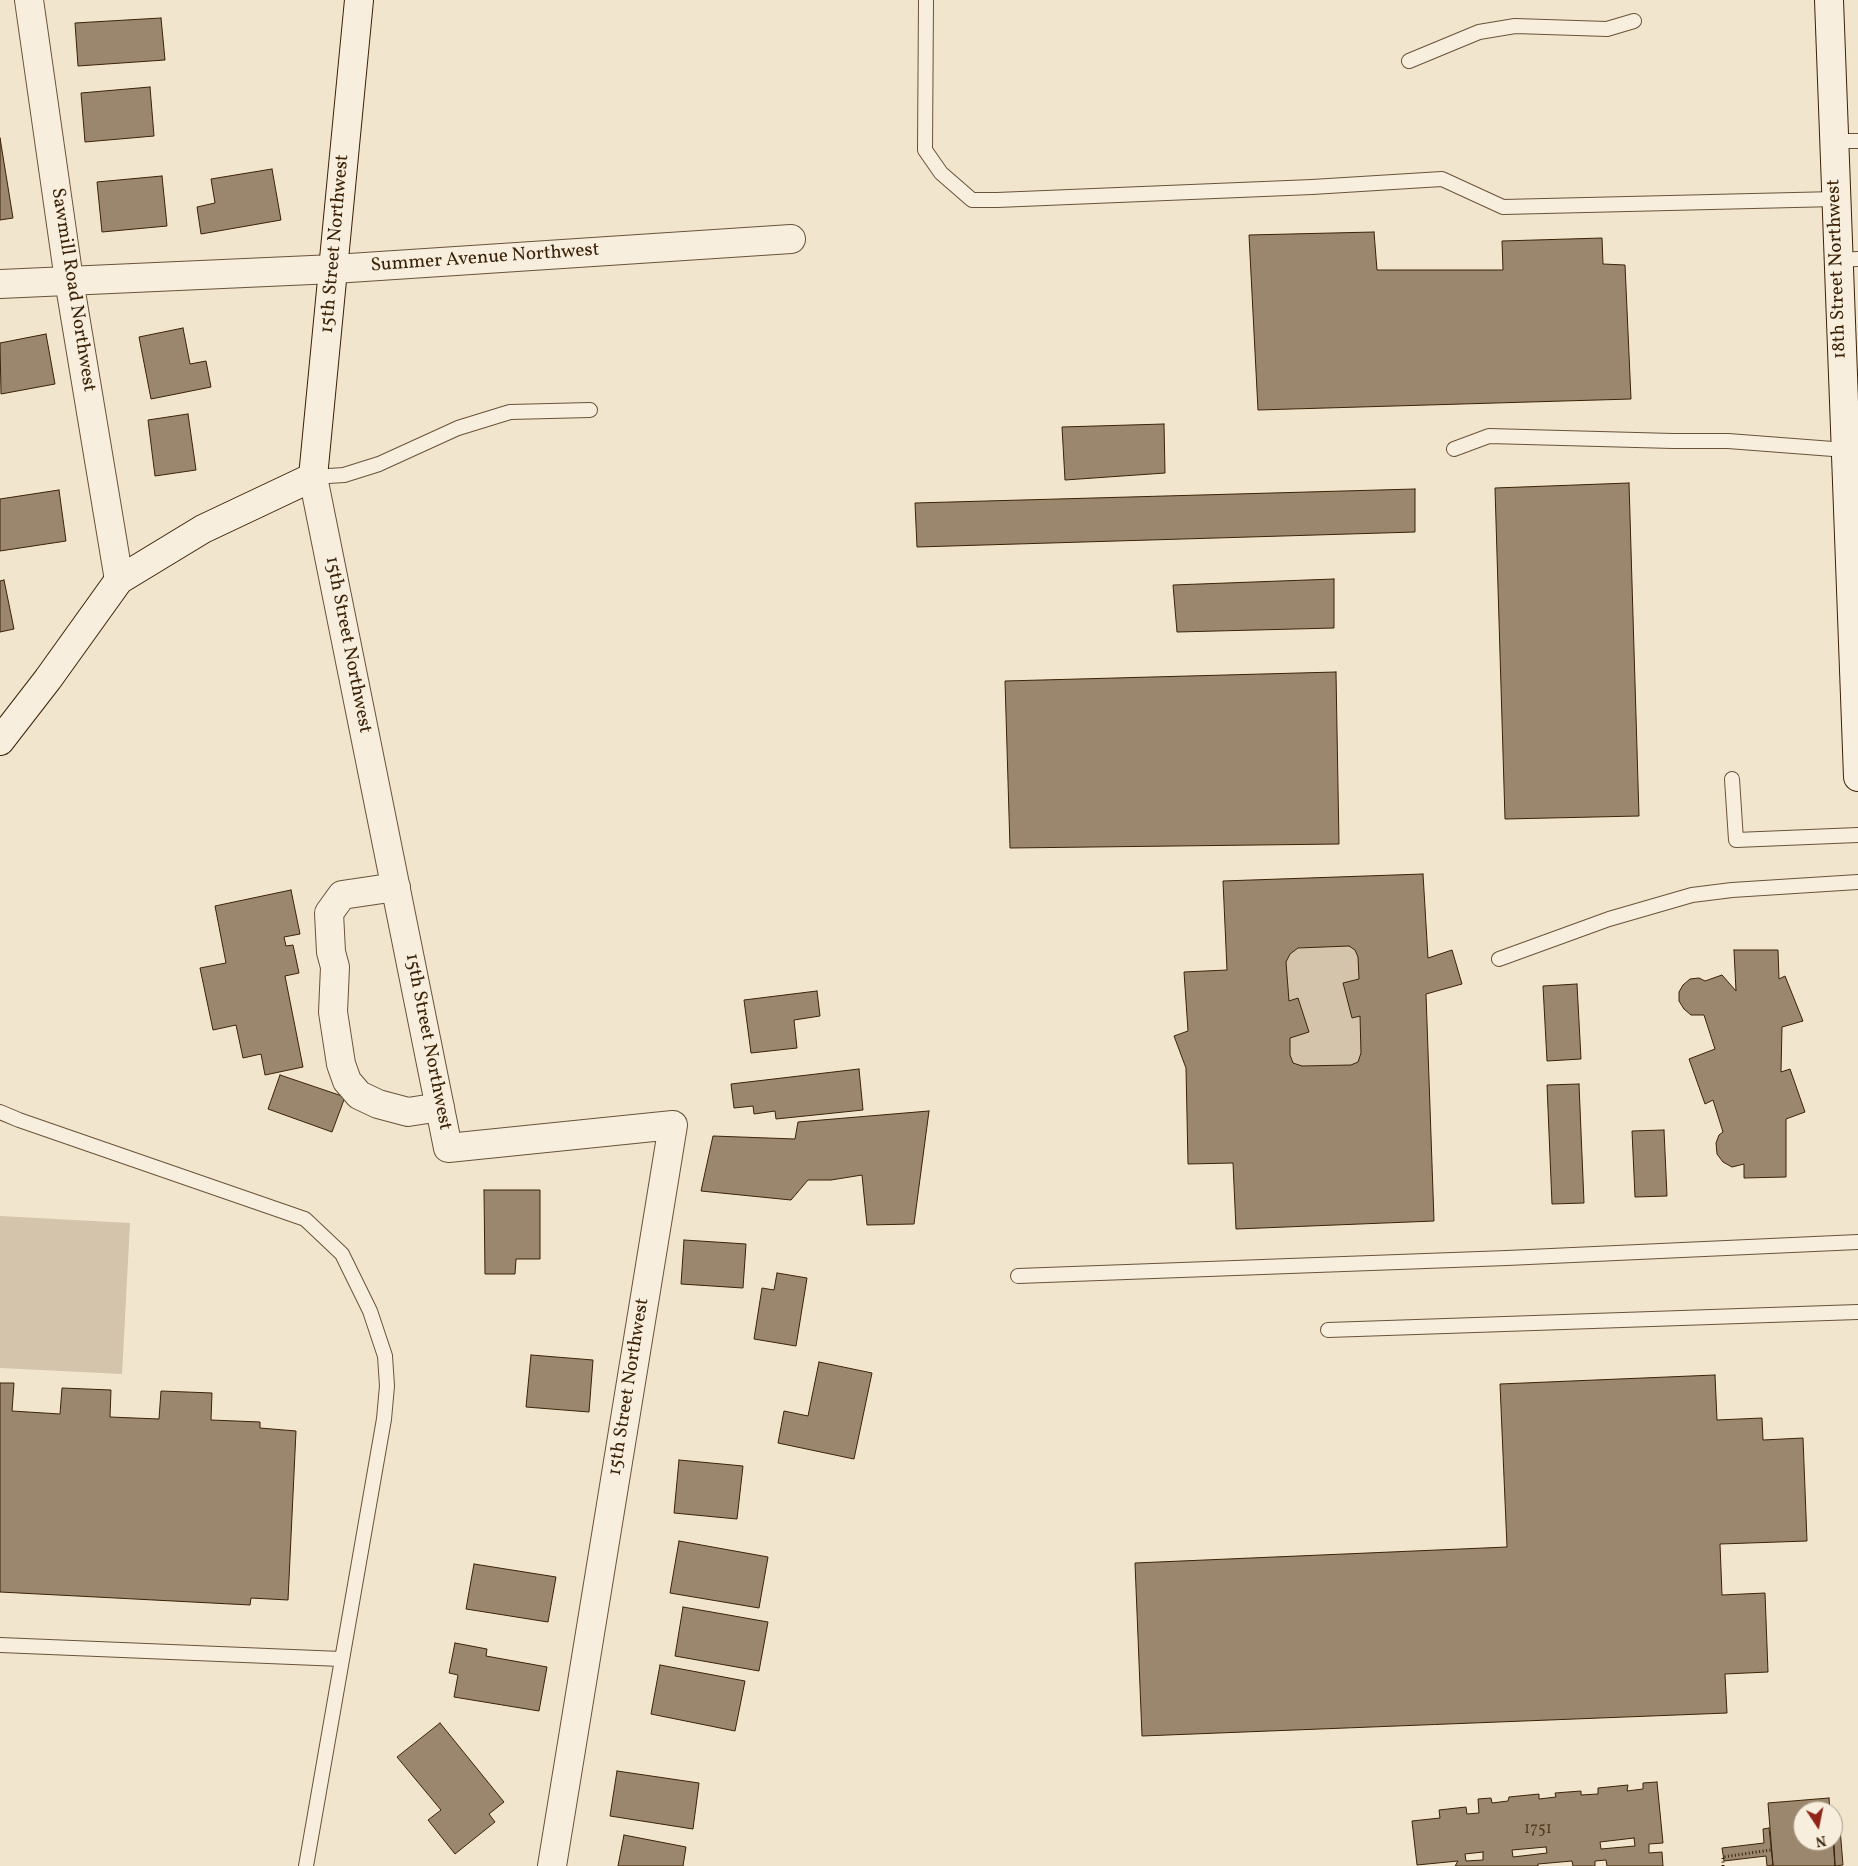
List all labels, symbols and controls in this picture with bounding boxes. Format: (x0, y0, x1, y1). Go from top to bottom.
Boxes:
street label: 15th Street Northwest (317, 154, 355, 334)
street label: 18th Street Northwest (1823, 179, 1853, 359)
street label: Sawmill Road Northwest (45, 186, 99, 394)
street label: Summer Avenue Northwest (370, 240, 600, 278)
street label: 15th Street Northwest (319, 555, 375, 735)
street label: 15th Street Northwest (399, 952, 455, 1132)
street label: 15th Street Northwest (605, 1297, 655, 1477)
north arrow (1793, 1801, 1843, 1851)
house number: 1751 (1524, 1820, 1552, 1840)
text: N (1814, 1830, 1828, 1851)

